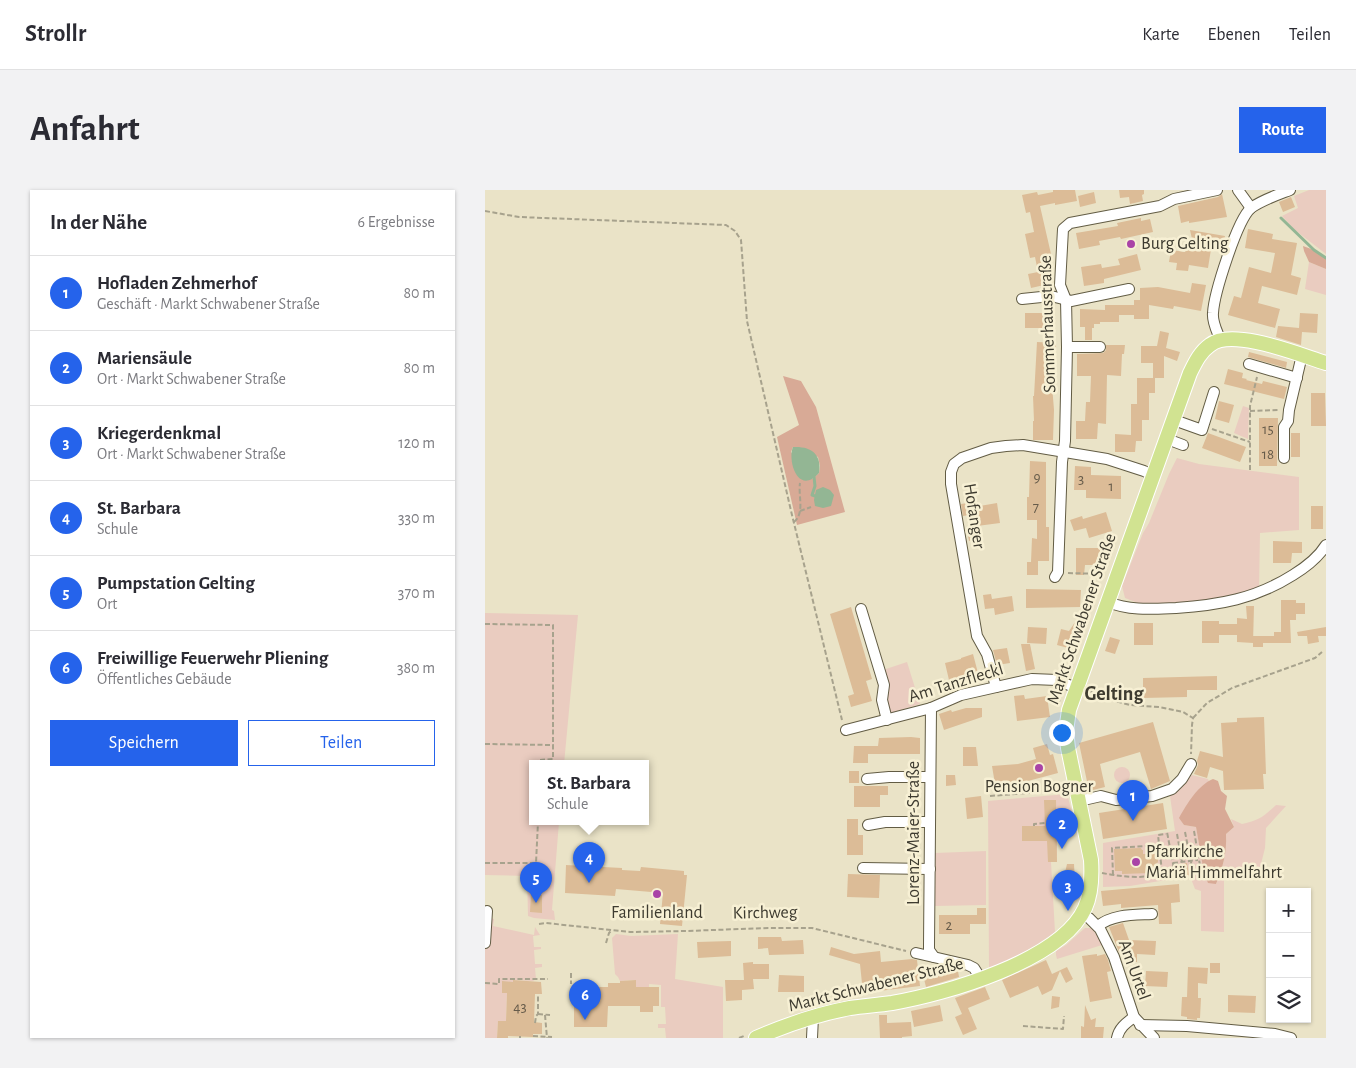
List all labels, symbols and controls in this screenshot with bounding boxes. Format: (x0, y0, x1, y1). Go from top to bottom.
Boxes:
text: Strollr (25, 22, 86, 46)
text: Karte (1142, 26, 1180, 44)
text: Ebenen (1208, 26, 1261, 44)
text: Teilen (1289, 26, 1331, 44)
button: Route (1239, 107, 1326, 153)
text: Anfahrt (30, 112, 140, 147)
text: In der Nähe (50, 212, 147, 233)
text: 6 Ergebnisse (358, 214, 435, 230)
place label: Burg Gelting (1141, 235, 1229, 253)
marker: Burg Gelting (1125, 238, 1137, 250)
street label: Sommerhausstraße (1037, 255, 1059, 393)
text: Hofladen Zehmerhof (97, 274, 257, 293)
text: 1 (63, 285, 69, 301)
text: 80 m (404, 285, 435, 301)
text: Geschäft · Markt Schwabener Straße (97, 296, 320, 312)
text: Mariensäule (97, 349, 192, 368)
text: 2 (62, 360, 70, 376)
text: 80 m (404, 360, 435, 376)
text: Ort · Markt Schwabener Straße (97, 371, 286, 387)
house number: 15 (1262, 422, 1274, 437)
text: Kriegerdenkmal (97, 424, 221, 443)
text: 3 (63, 435, 69, 451)
text: 120 m (398, 435, 435, 451)
text: Ort · Markt Schwabener Straße (97, 446, 286, 462)
house number: 18 (1262, 447, 1274, 462)
house number: 9 (1033, 470, 1041, 485)
house number: 3 (1078, 472, 1084, 487)
house number: 1 (1108, 479, 1114, 494)
street label: Hofanger (960, 482, 988, 550)
text: St. Barbara (97, 499, 181, 518)
house number: 7 (1033, 500, 1039, 515)
text: 4 (62, 510, 70, 526)
text: 330 m (398, 510, 435, 526)
text: Schule (97, 521, 138, 537)
street label: Markt Schwabener Straße (1044, 531, 1120, 707)
text: Pumpstation Gelting (97, 574, 255, 593)
text: 5 (63, 585, 69, 601)
text: 370 m (398, 585, 435, 601)
text: Ort (97, 596, 117, 612)
text: Freiwillige Feuerwehr Pliening (97, 649, 328, 668)
text: 6 (62, 660, 70, 676)
text: 380 m (397, 660, 435, 676)
street label: Am Tanzfleckl (906, 660, 1006, 706)
text: Öffentliches Gebäude (97, 671, 232, 687)
district label: Gelting (1085, 684, 1144, 704)
button: Speichern (50, 720, 238, 766)
button: Teilen (248, 720, 435, 766)
your location (1049, 720, 1075, 746)
popup (529, 760, 649, 825)
street label: Lorenz-Maier-Straße (905, 761, 923, 905)
marker: Pension Bogner (1033, 762, 1045, 774)
text: St. Barbara (547, 774, 631, 793)
place label: Pension Bogner (985, 778, 1093, 796)
pin: 1 (1117, 780, 1149, 821)
text: Schule (547, 796, 588, 812)
pin: 2 (1046, 808, 1078, 849)
pin: 4 (573, 842, 605, 883)
place label: Pfarrkirche Mariä Himmelfahrt (1146, 843, 1282, 882)
marker: Pfarrkirche Mariä Himmelfahrt (1130, 856, 1142, 868)
pin: 5 (520, 862, 552, 903)
pin: 3 (1052, 870, 1084, 911)
marker: Familienland (651, 888, 663, 900)
map controls (1266, 888, 1311, 1023)
button: + (1266, 888, 1311, 933)
street label: Kirchweg (732, 903, 798, 923)
place label: Familienland (611, 904, 703, 922)
house number: 2 (946, 918, 953, 933)
button: − (1266, 933, 1311, 978)
street label: Am Urtel (1115, 938, 1153, 1002)
street label: Markt Schwabener Straße (787, 955, 965, 1015)
button: layers (1266, 978, 1311, 1023)
pin: 6 (569, 979, 601, 1020)
house number: 43 (513, 1000, 527, 1015)

